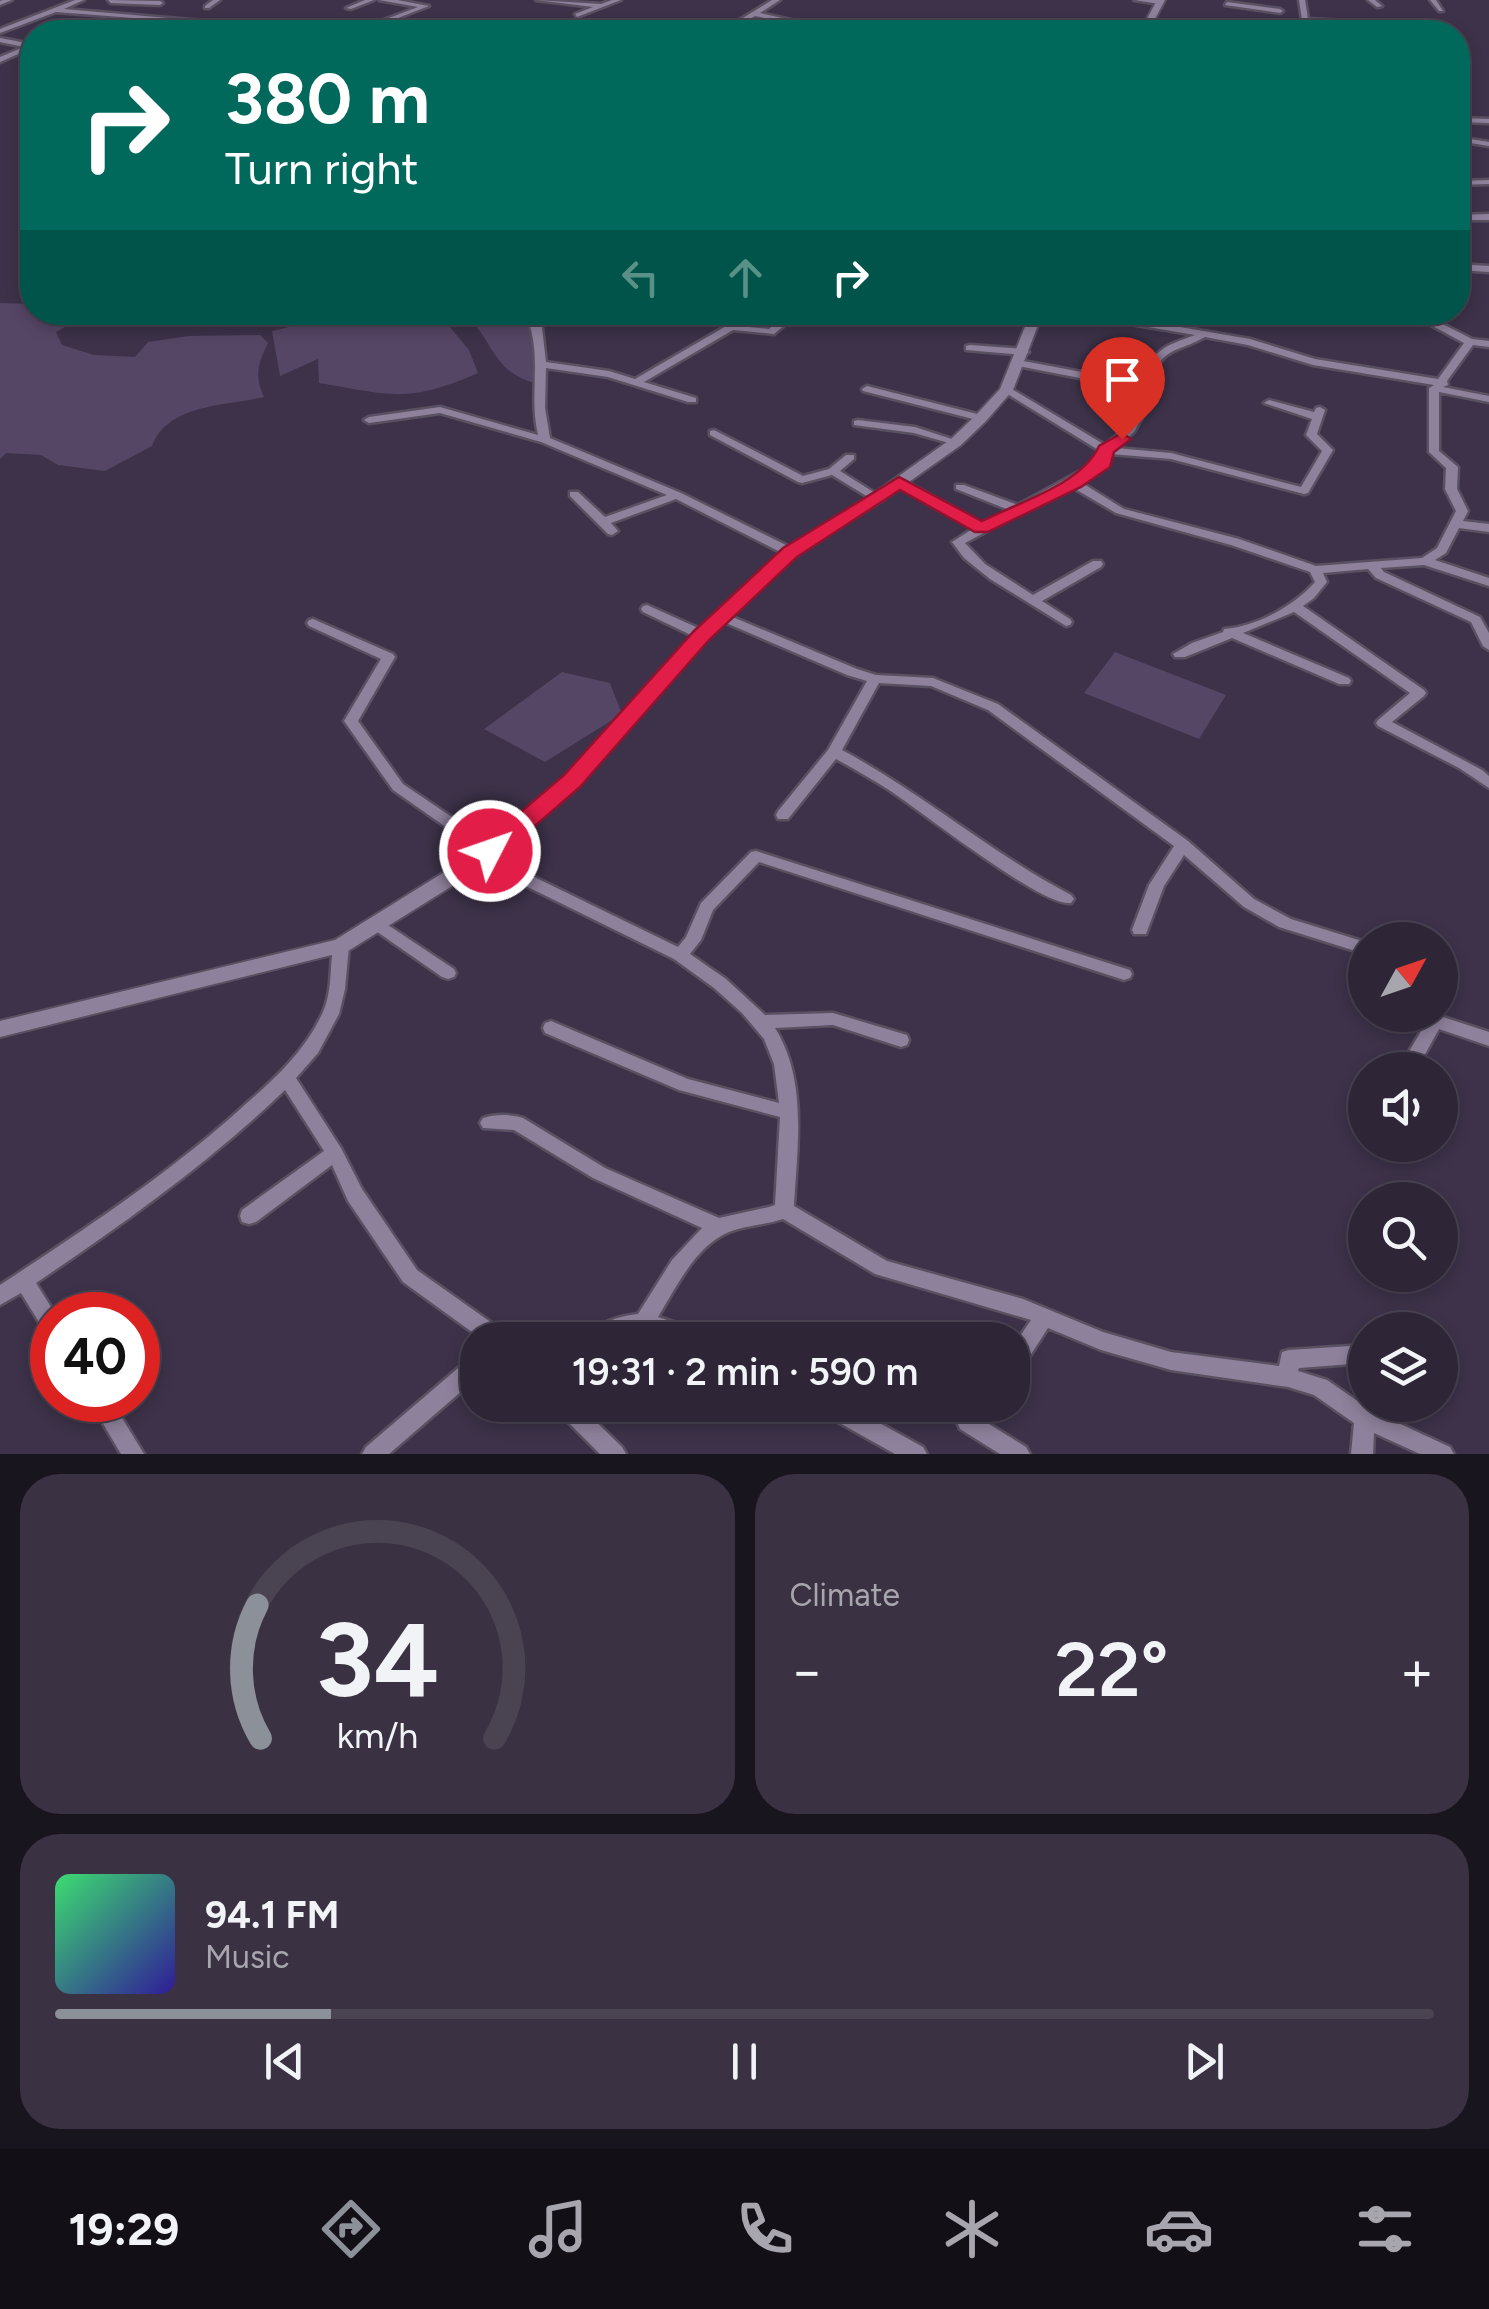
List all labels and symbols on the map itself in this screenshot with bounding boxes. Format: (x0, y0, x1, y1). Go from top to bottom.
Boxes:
pin (1080, 337, 1165, 440)
position arrow (438, 799, 542, 903)
north arrow (1348, 922, 1458, 1032)
speed limit sign: 40 (30, 1292, 160, 1422)

